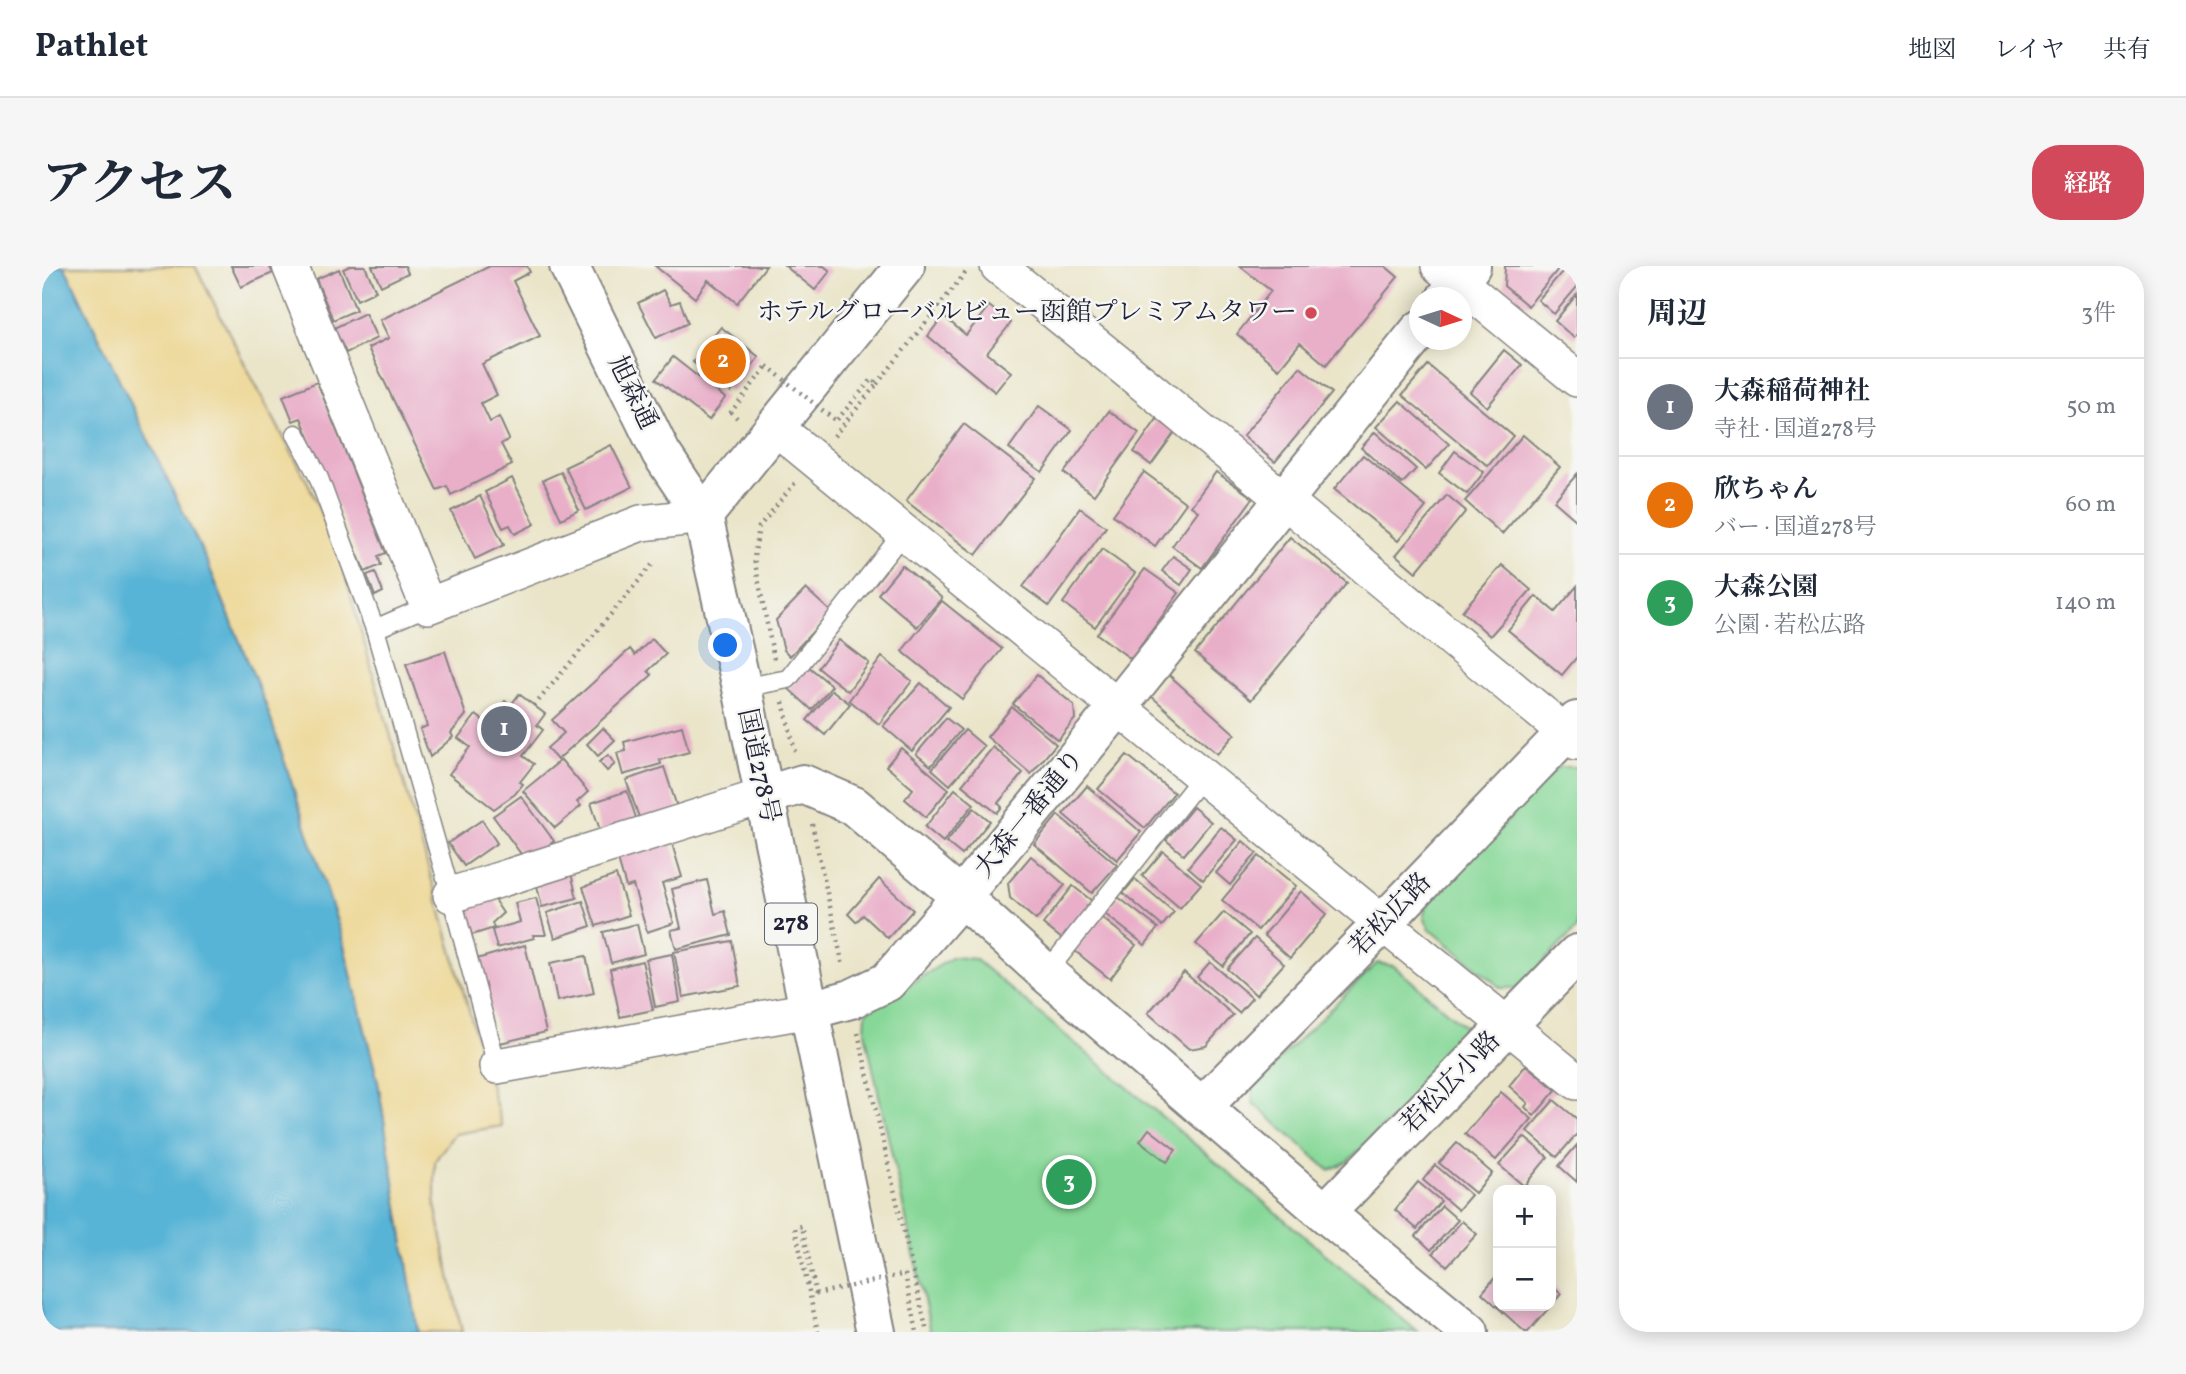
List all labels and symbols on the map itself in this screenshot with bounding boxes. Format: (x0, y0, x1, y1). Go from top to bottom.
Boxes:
north arrow (1409, 287, 1472, 350)
place label: ホテルグローバルビュー函館プレミアムタワー (757, 295, 1297, 331)
marker: ホテルグローバルビュー函館プレミアムタワー (1303, 305, 1319, 321)
pin: 2 (700, 335, 746, 387)
street label: 旭森通 (599, 350, 665, 436)
your location (708, 628, 742, 662)
pin: 1 (481, 703, 527, 755)
street label: 国道278号 (728, 705, 788, 827)
street label: 大森一番通り (967, 742, 1093, 886)
street label: 若松広路 (1342, 865, 1440, 965)
road number: 278 (765, 904, 817, 944)
street label: 若松広小路 (1393, 1024, 1509, 1142)
pin: 3 (1046, 1156, 1092, 1208)

